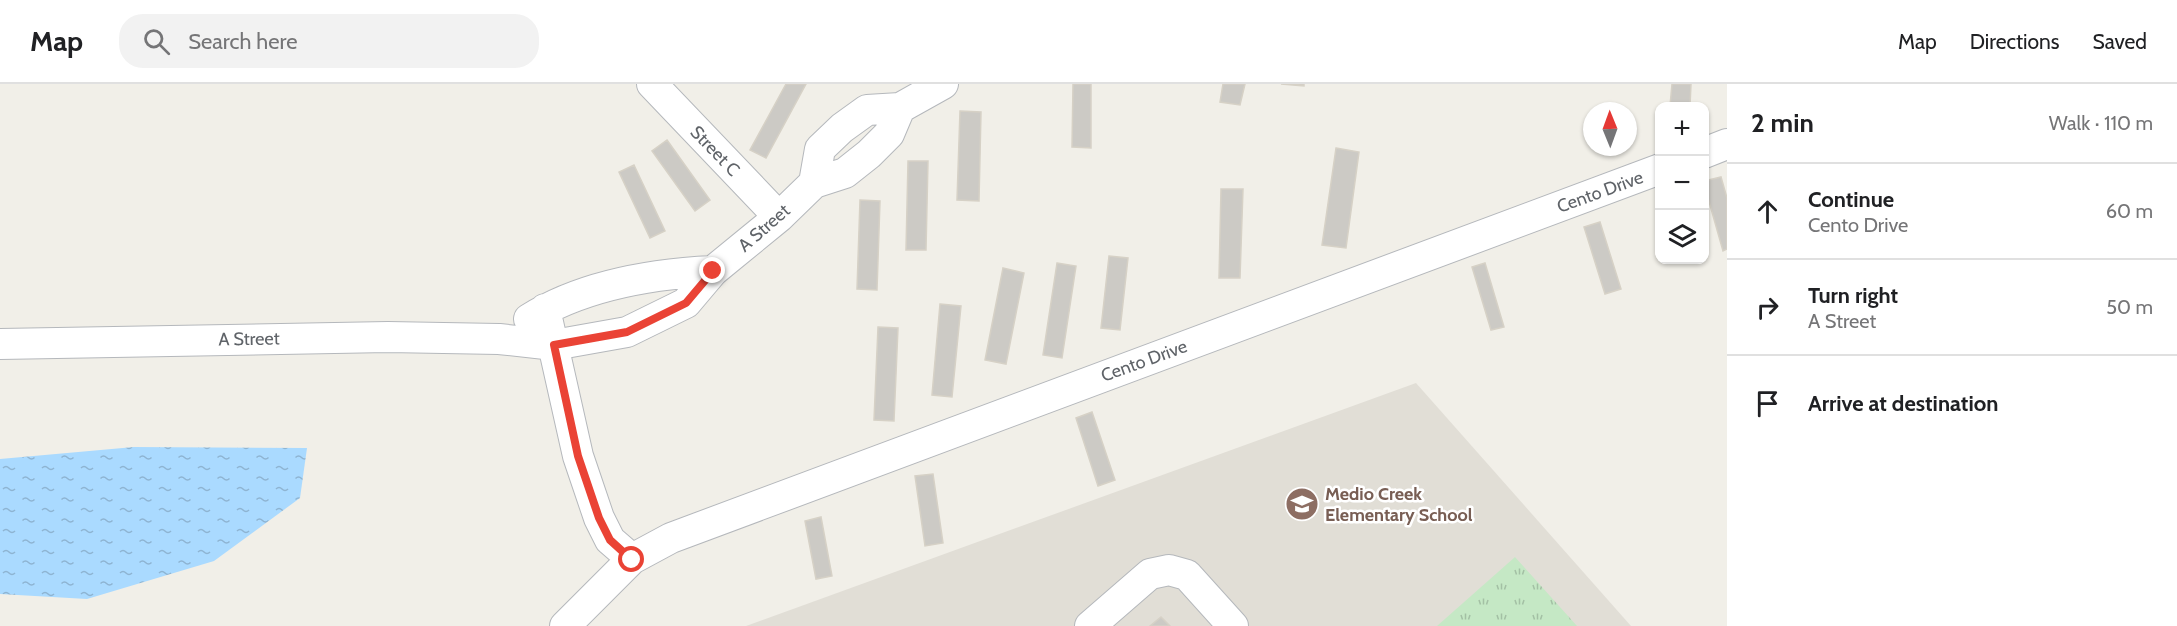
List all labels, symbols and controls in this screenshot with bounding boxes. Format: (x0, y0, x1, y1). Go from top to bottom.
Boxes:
search box (119, 14, 539, 68)
text: Map (30, 24, 83, 58)
icon: search (140, 25, 173, 58)
text: Search here (188, 28, 297, 55)
text: Map (1898, 29, 1937, 54)
text: Directions (1970, 29, 2059, 54)
text: Saved (2092, 29, 2147, 54)
north arrow (1583, 102, 1637, 156)
map controls (1655, 102, 1709, 264)
button: + (1655, 102, 1709, 156)
text: 2 min (1751, 107, 1814, 139)
text: Walk · 110 m (2049, 111, 2153, 135)
street label: Street C (686, 121, 744, 181)
button: − (1655, 156, 1709, 210)
street label: Cento Drive (1554, 166, 1646, 218)
text: Continue (1808, 186, 1894, 213)
icon: ahead (1751, 195, 1784, 228)
text: 60 m (2106, 199, 2153, 223)
street label: A Street (734, 200, 794, 256)
button: layers (1655, 210, 1709, 264)
text: Cento Drive (1808, 213, 1908, 237)
route end (699, 257, 725, 283)
text: Turn right (1808, 282, 1898, 309)
icon: right (1751, 291, 1784, 324)
text: 50 m (2106, 295, 2153, 319)
text: A Street (1808, 309, 1876, 333)
street label: A Street (218, 327, 280, 351)
street label: Cento Drive (1098, 335, 1190, 387)
icon: arrive (1751, 387, 1784, 420)
text: Arrive at destination (1808, 390, 1998, 417)
place label: Medio Creek Elementary School (1325, 483, 1473, 526)
school or university icon: Medio Creek Elementary School (1284, 486, 1320, 522)
route start (618, 546, 644, 572)

